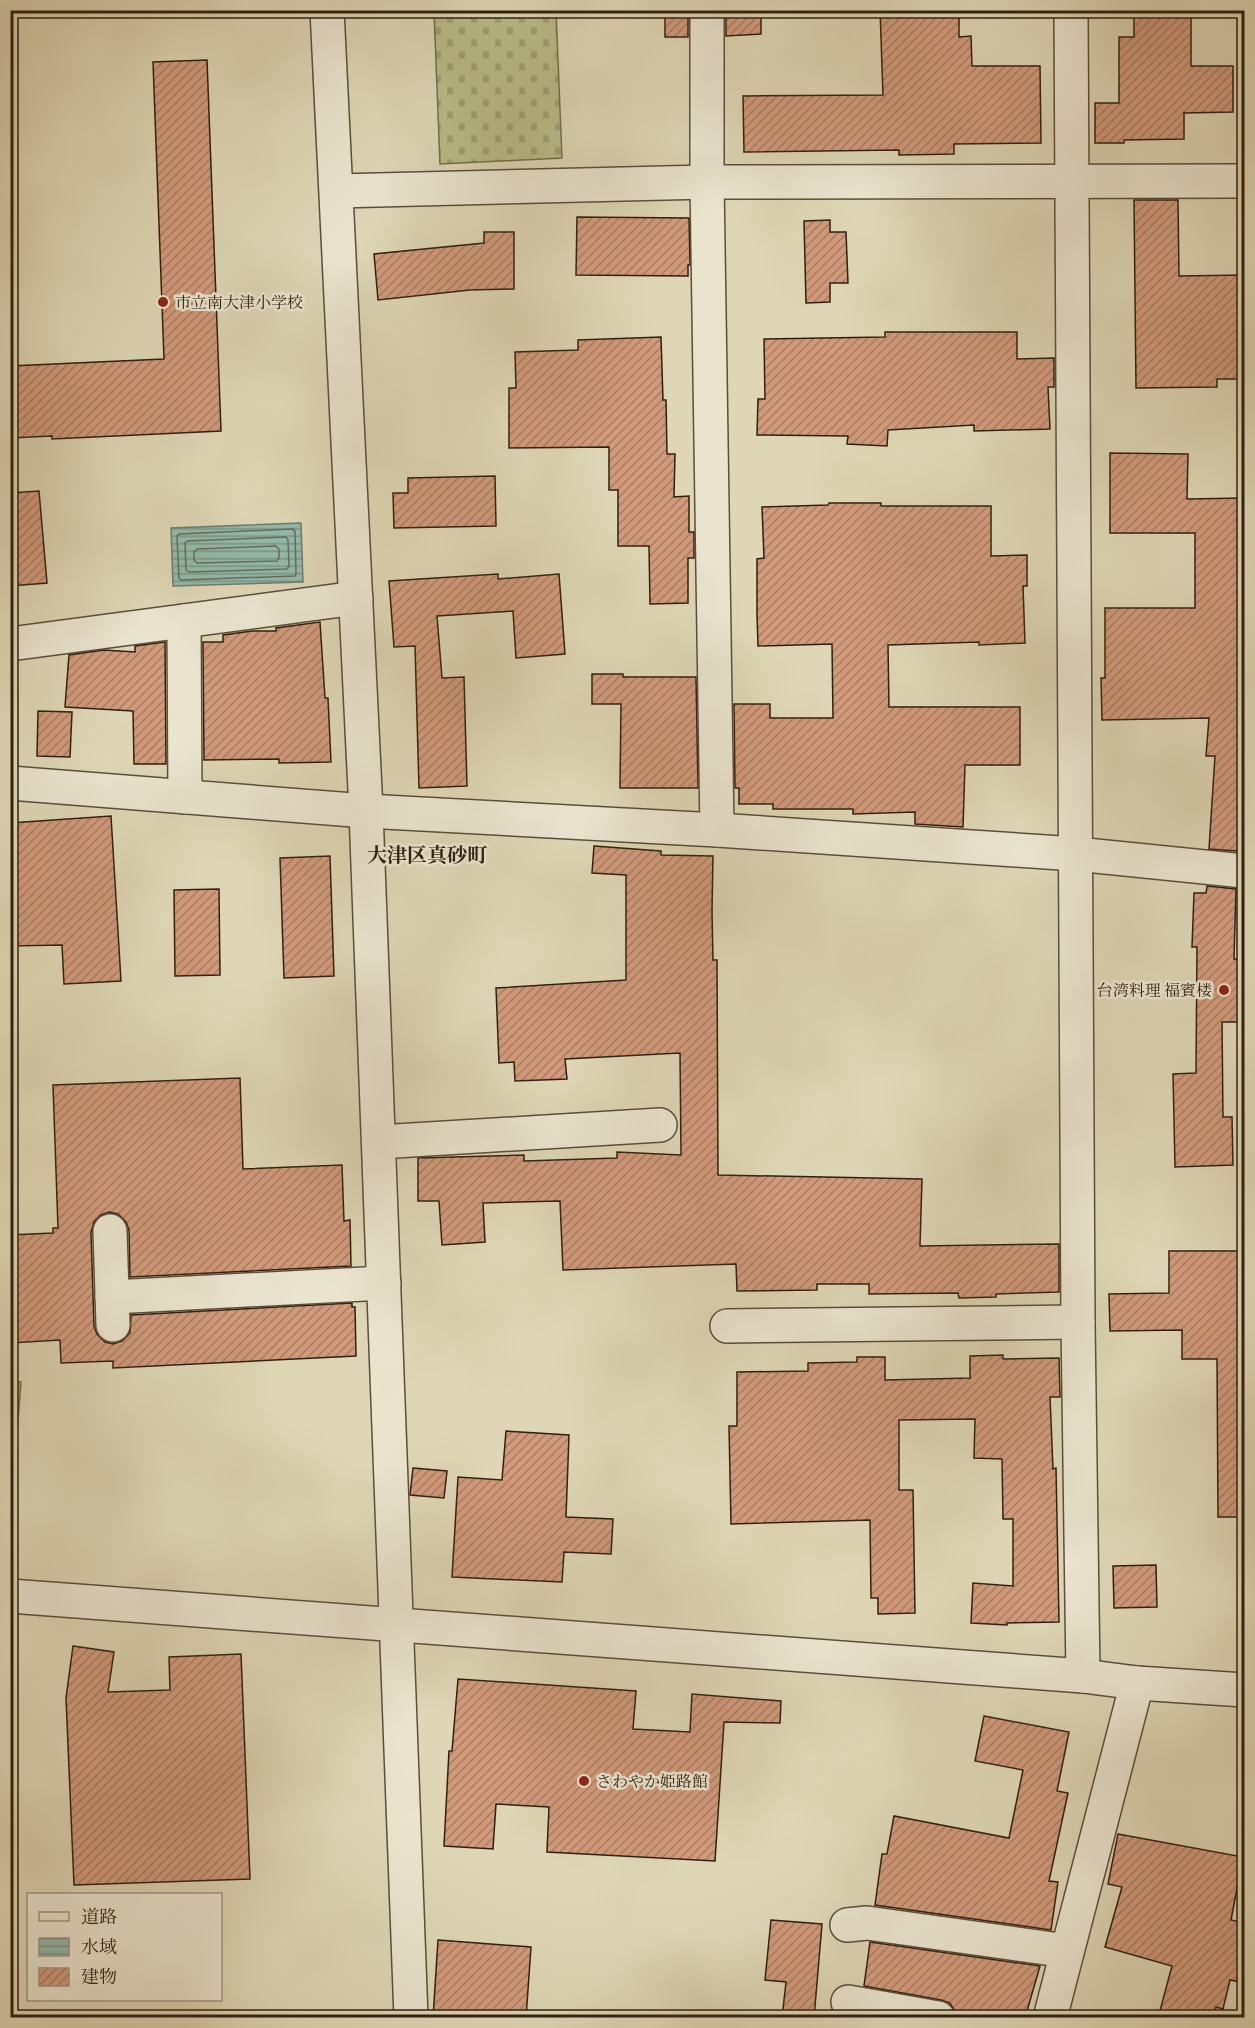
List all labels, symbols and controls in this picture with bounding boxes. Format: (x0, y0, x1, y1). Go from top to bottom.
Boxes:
place label: 市立南大津小学校 (175, 292, 303, 314)
marker: 市立南大津小学校 (156, 295, 170, 309)
district label: 大津区真砂町 (367, 842, 488, 869)
place label: 台湾料理 福賓楼 (1097, 980, 1212, 1002)
marker: 台湾料理 福賓楼 (1217, 983, 1231, 997)
place label: さわやか姫路館 (596, 1771, 708, 1793)
marker: さわやか姫路館 (577, 1774, 591, 1788)
legend (27, 1893, 222, 2001)
text: 道路 (81, 1905, 117, 1929)
text: 水域 (81, 1935, 117, 1959)
text: 建物 (81, 1965, 117, 1989)

